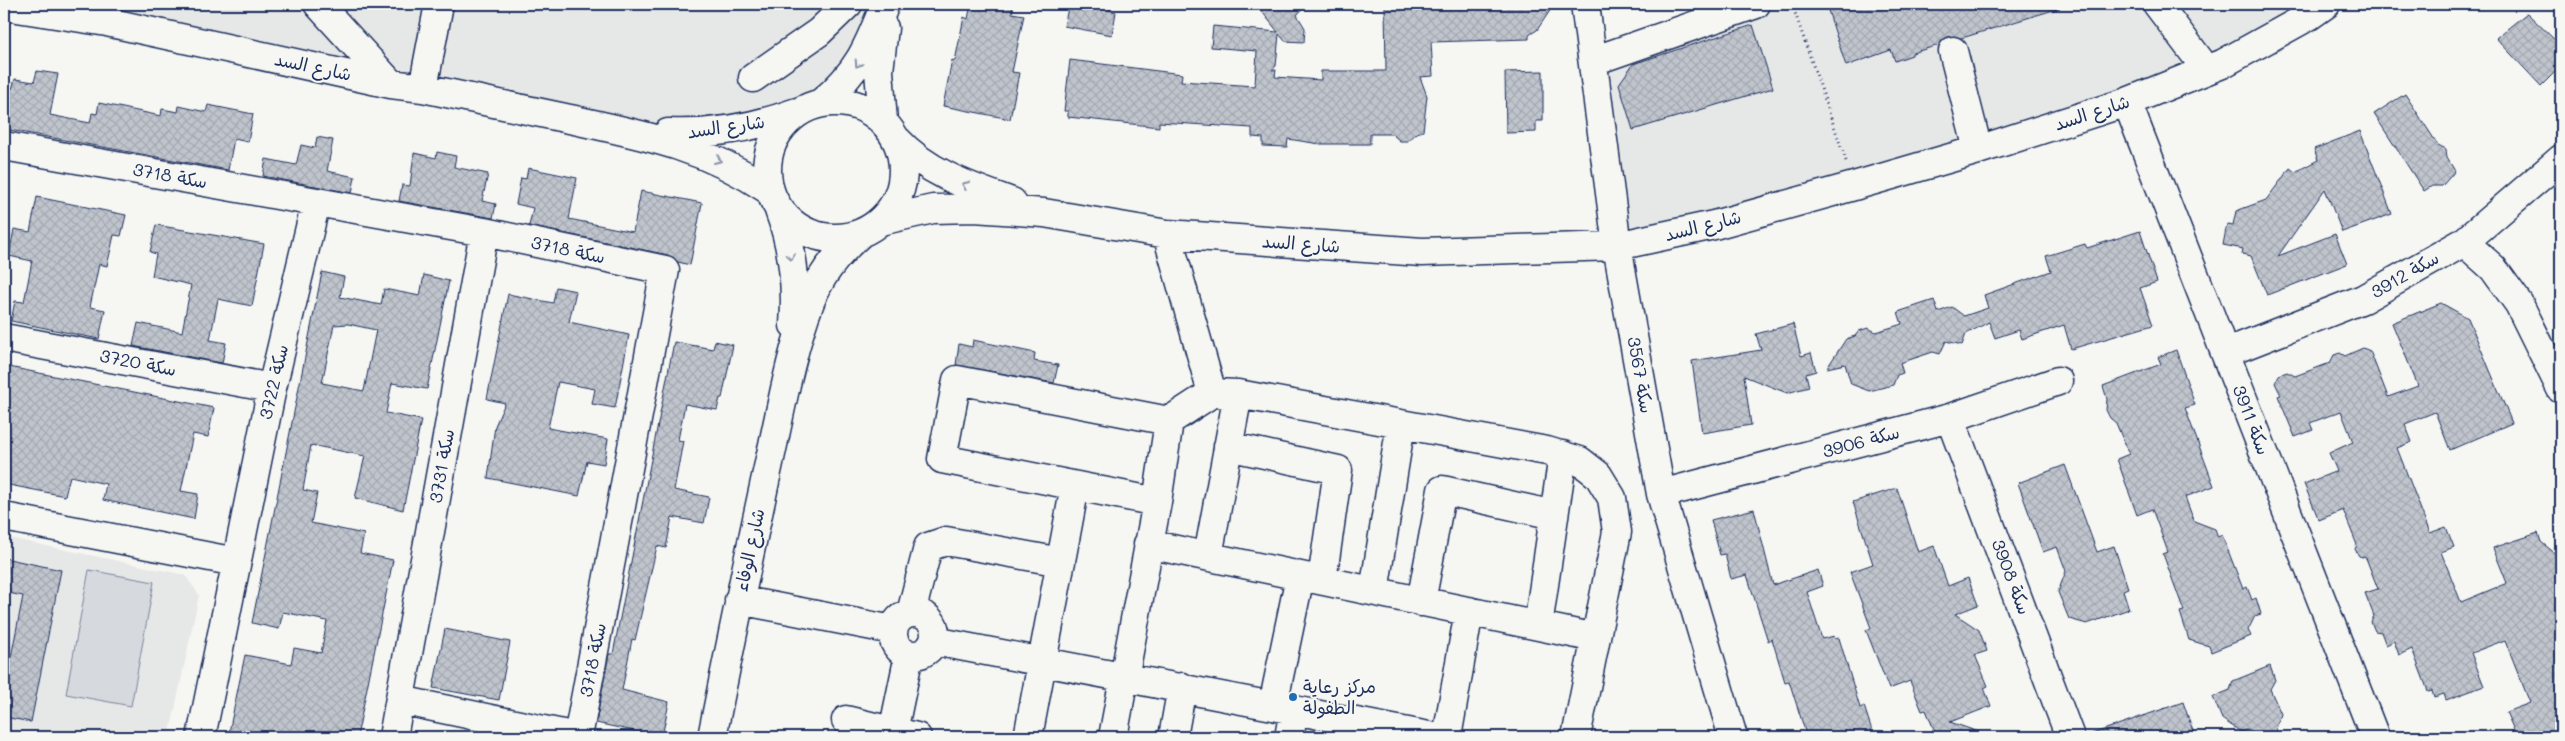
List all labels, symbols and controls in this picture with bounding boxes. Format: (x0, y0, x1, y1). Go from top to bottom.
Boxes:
street label: شارع السد (272, 46, 354, 87)
one-way arrow (855, 58, 864, 68)
street label: شارع السد (2051, 89, 2133, 136)
street label: شارع السد (686, 109, 766, 144)
one-way arrow (713, 153, 722, 164)
street label: سكة 3718 (131, 157, 209, 193)
one-way arrow (961, 180, 970, 191)
street label: شارع السد (1662, 204, 1744, 247)
street label: شارع السد (1261, 228, 1341, 259)
street label: سكة 3718 (529, 229, 608, 269)
street label: سكة 3912 (2366, 245, 2443, 303)
one-way arrow (785, 254, 796, 262)
street label: سكة 3567 (1622, 334, 1660, 415)
street label: سكة 3722 (253, 342, 293, 422)
street label: سكة 3720 (98, 343, 179, 381)
street label: سكة 3911 (2228, 381, 2276, 458)
street label: سكة 3906 (1820, 419, 1902, 463)
street label: سكة 3731 (423, 427, 459, 505)
street label: شارع الوفاء (729, 506, 770, 594)
street label: سكة 3908 (1987, 535, 2037, 618)
street label: سكة 3718 (573, 621, 611, 699)
place label: مركز رعاية الطفولة (1303, 674, 1376, 719)
marker: مركز رعاية الطفولة (1287, 691, 1299, 703)

